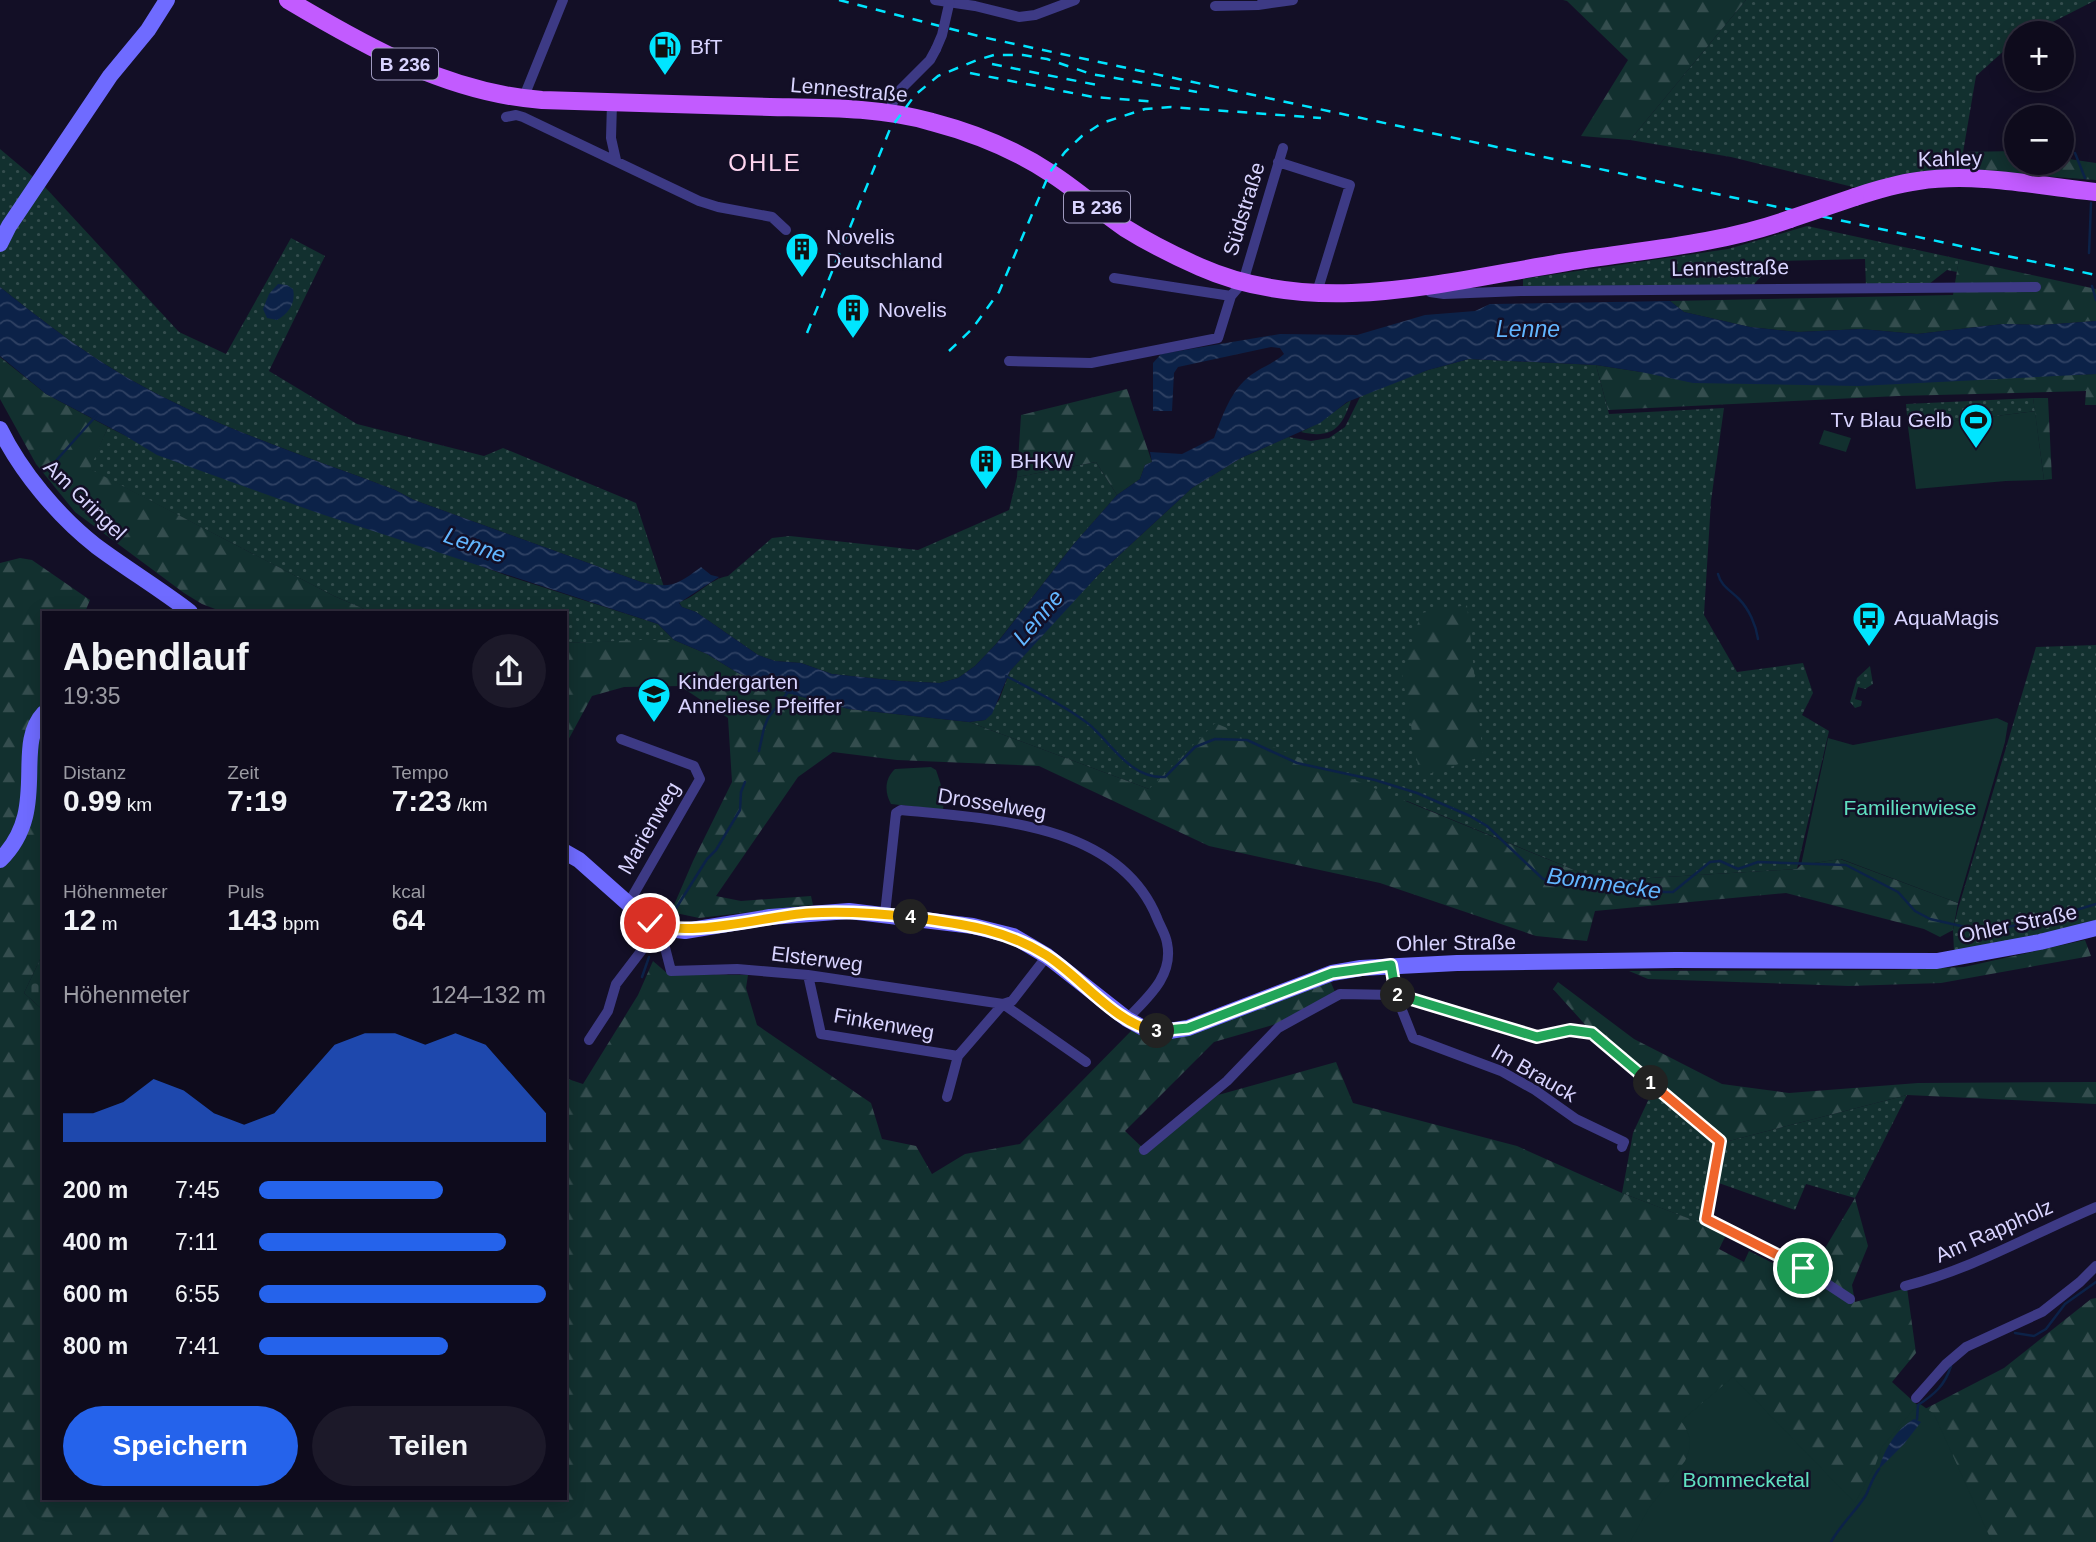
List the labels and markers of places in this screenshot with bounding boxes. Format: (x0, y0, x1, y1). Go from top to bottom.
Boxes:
fuel station icon: BfT (646, 28, 684, 77)
place label: BfT (690, 35, 723, 58)
place label: Novelis Deutschland (826, 225, 943, 272)
building icon: Novelis Deutschland (783, 230, 821, 279)
building icon: Novelis (834, 291, 872, 340)
place label: Novelis (878, 298, 947, 321)
sports icon: Tv Blau Gelb (1957, 401, 1995, 450)
place label: Tv Blau Gelb (1831, 408, 1952, 431)
building icon: BHKW (967, 442, 1005, 491)
place label: BHKW (1010, 449, 1073, 472)
bus stop icon: AquaMagis (1850, 599, 1888, 648)
place label: AquaMagis (1894, 606, 1999, 629)
place label: Kindergarten Anneliese Pfeiffer (678, 670, 842, 717)
school or university icon: Kindergarten Anneliese Pfeiffer (635, 675, 673, 724)
pin (620, 893, 680, 953)
pin: 4 (894, 900, 928, 934)
pin: 2 (1380, 978, 1416, 1012)
pin: 3 (1140, 1014, 1174, 1048)
pin: 1 (1634, 1066, 1668, 1100)
pin (1773, 1238, 1833, 1298)

